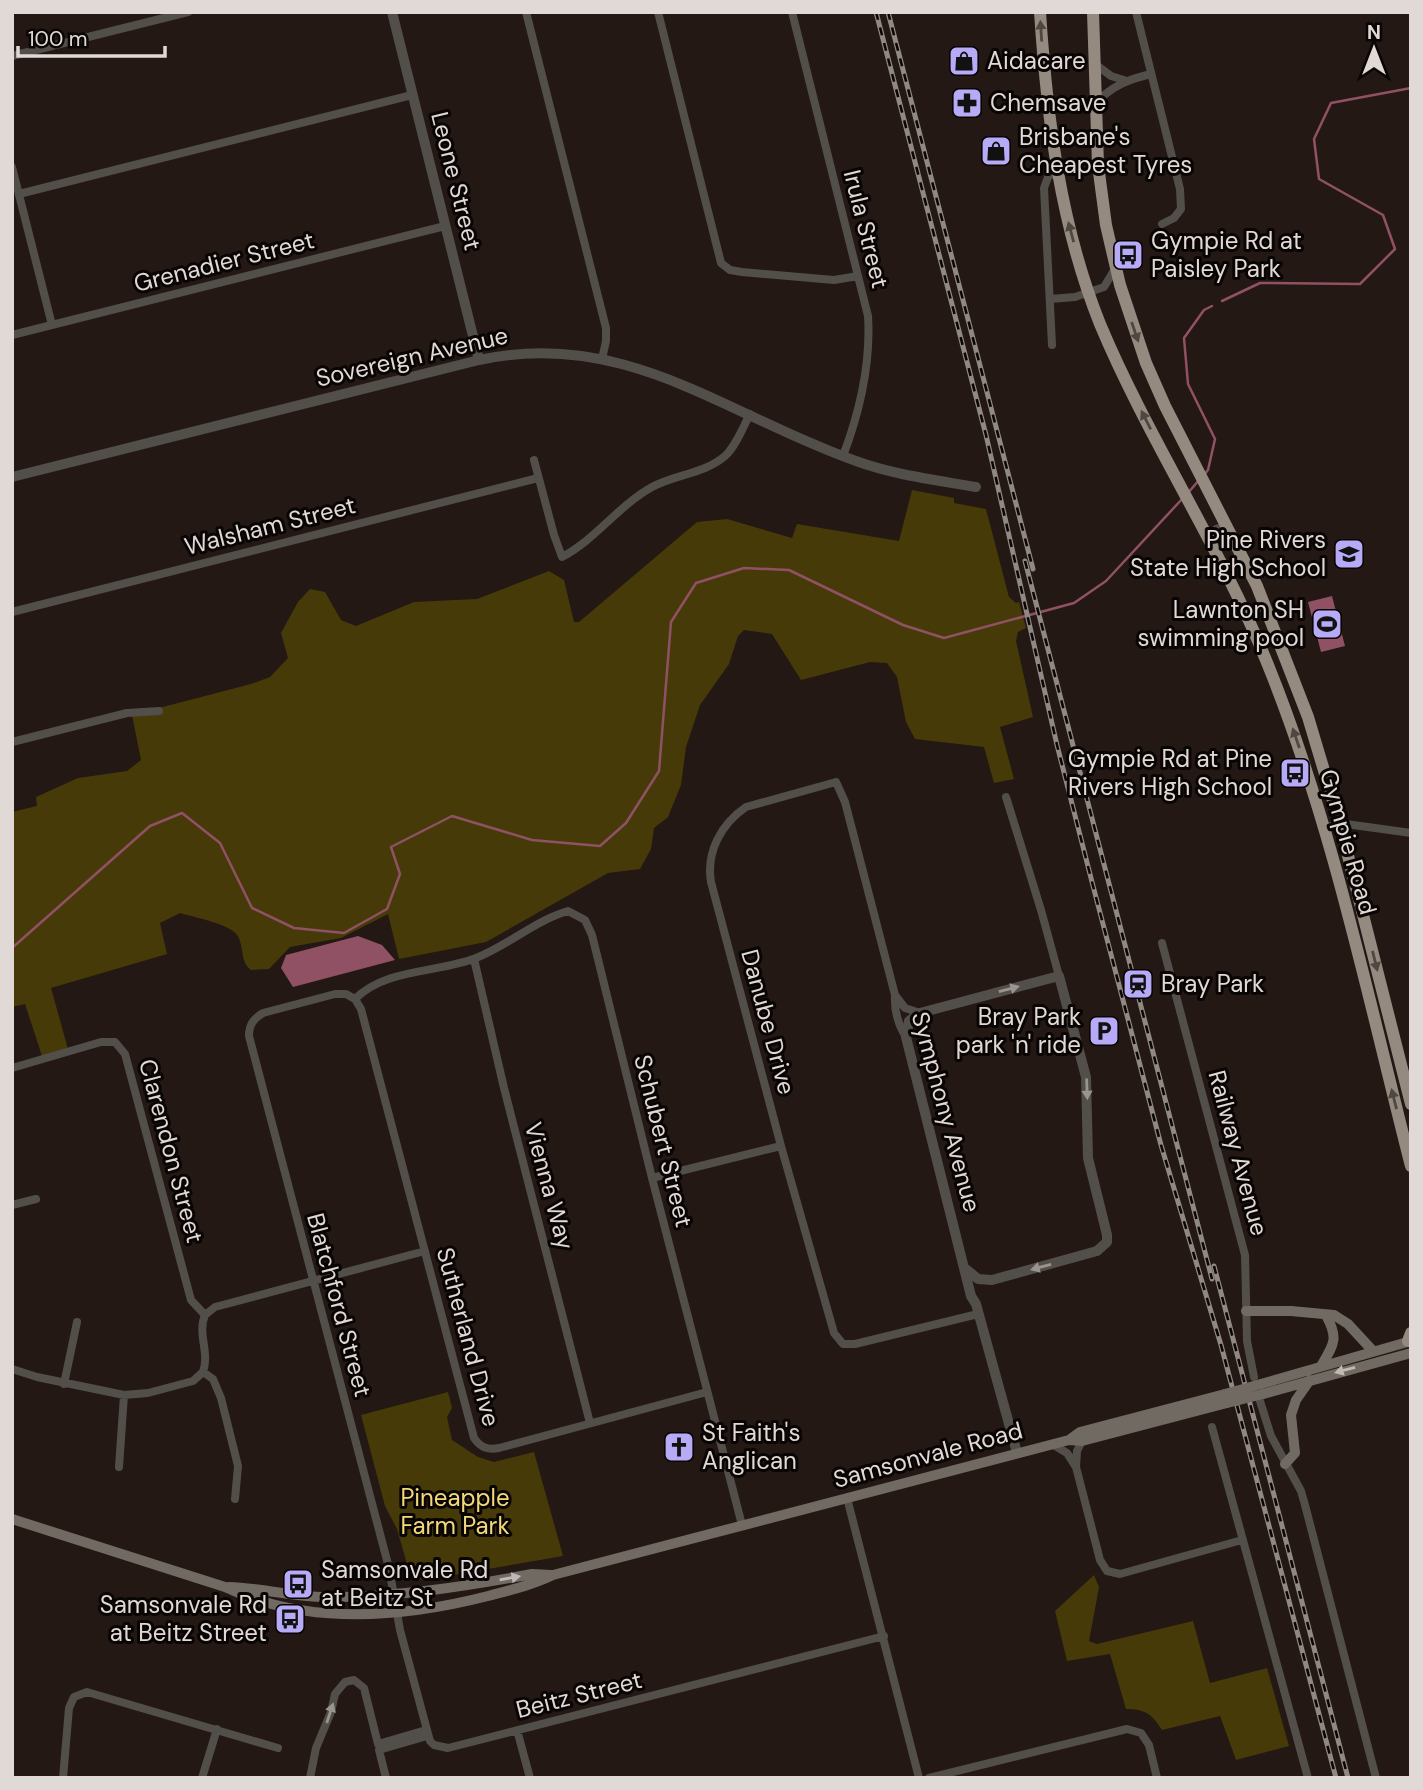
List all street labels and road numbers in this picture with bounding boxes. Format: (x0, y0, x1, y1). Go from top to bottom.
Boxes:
street label: Leone Street (424, 108, 489, 253)
street label: Irula Street (837, 166, 896, 291)
street label: Grenadier Street (130, 224, 317, 299)
street label: Sovereign Avenue (313, 319, 511, 394)
street label: Walsham Street (181, 489, 359, 562)
street label: Gympie Road (1313, 766, 1384, 918)
street label: Danube Drive (734, 946, 803, 1098)
street label: Symphony Avenue (905, 1008, 988, 1216)
street label: Schubert Street (627, 1051, 700, 1230)
street label: Clarendon Street (132, 1056, 211, 1246)
street label: Railway Avenue (1202, 1067, 1275, 1239)
street label: Vienna Way (518, 1119, 581, 1253)
street label: Blatchford Street (300, 1210, 379, 1400)
street label: Sutherland Drive (430, 1244, 507, 1430)
street label: Samsonvale Road (830, 1414, 1026, 1495)
street label: Beitz Street (513, 1664, 645, 1725)

